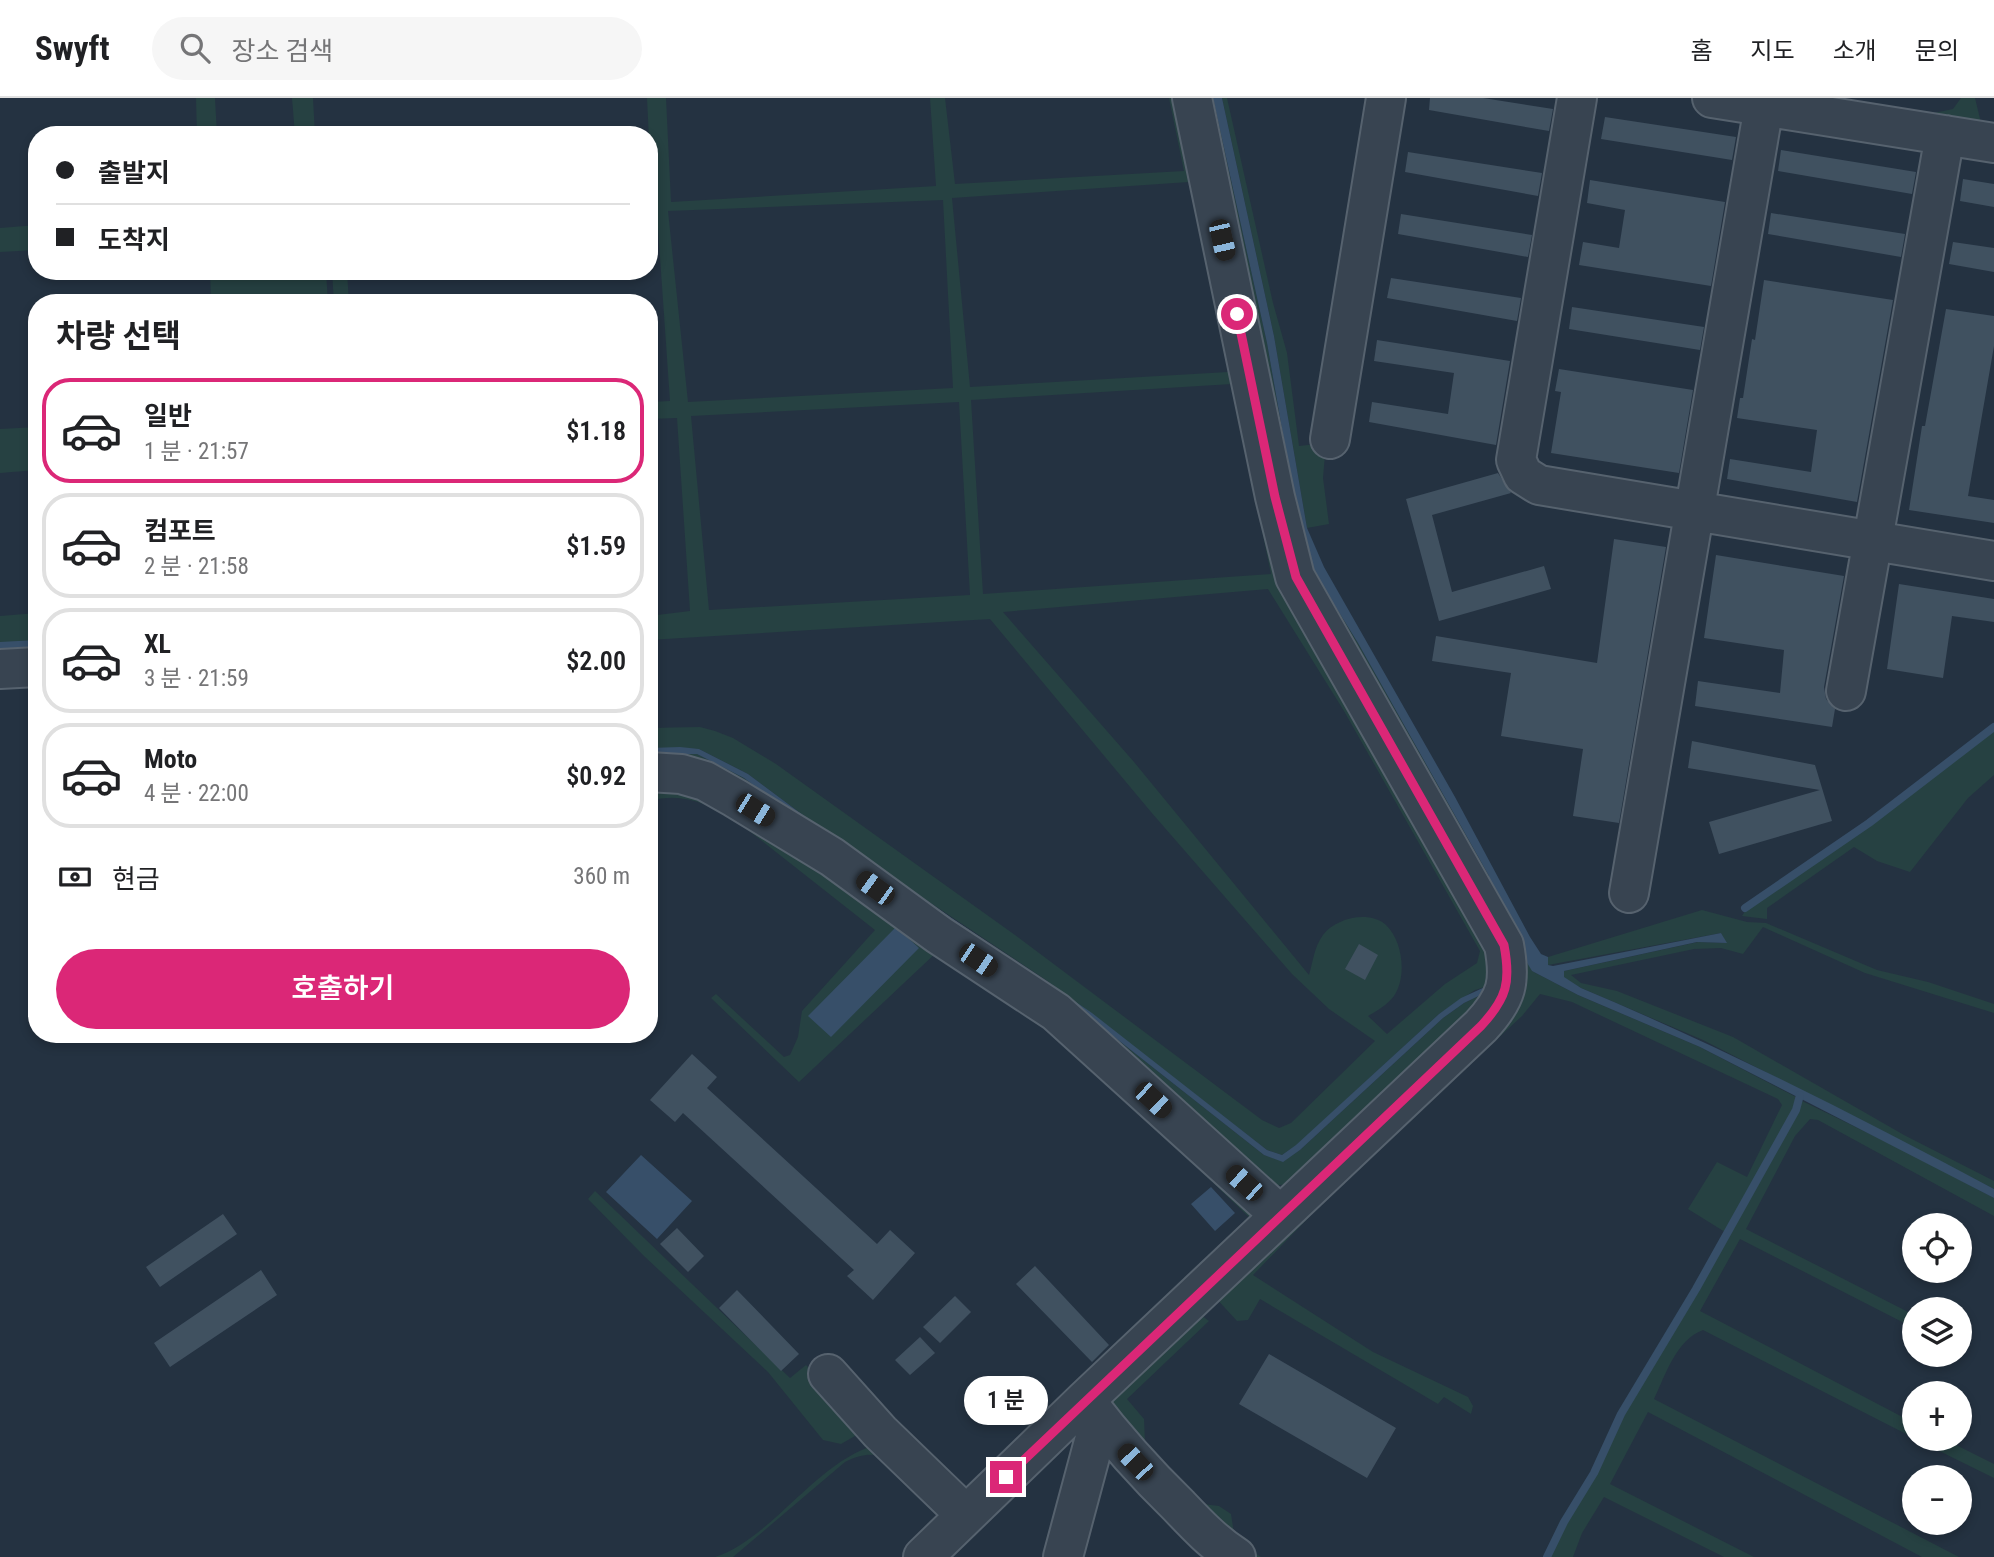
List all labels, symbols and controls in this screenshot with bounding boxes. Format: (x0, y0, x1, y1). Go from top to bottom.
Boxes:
search box (152, 17, 642, 80)
text: Swyft (35, 29, 110, 68)
icon: search (176, 29, 214, 67)
text: 장소 검색 (232, 36, 333, 66)
text: 홈 (1690, 37, 1712, 65)
text: 지도 (1750, 37, 1795, 65)
text: 소개 (1833, 37, 1877, 65)
text: 문의 (1915, 37, 1959, 65)
text: 출발지 (98, 158, 170, 188)
car (1208, 217, 1237, 263)
text: 도착지 (98, 225, 170, 255)
route start (1221, 298, 1253, 330)
text: 차량 선택 (56, 317, 181, 355)
icon: car (60, 399, 123, 462)
text: 일반 (144, 401, 192, 431)
text: $1.18 (566, 416, 626, 446)
text: 1 분 · 21:57 (144, 438, 249, 465)
icon: car (60, 514, 123, 577)
text: 컴포트 (144, 516, 216, 546)
text: $1.59 (566, 531, 626, 561)
text: 2 분 · 21:58 (144, 553, 249, 580)
icon: car (60, 629, 123, 692)
text: XL (144, 629, 171, 659)
text: $2.00 (566, 646, 626, 676)
text: 3 분 · 21:59 (144, 665, 249, 692)
icon: car (60, 744, 123, 807)
text: Moto (144, 744, 197, 774)
text: $0.92 (566, 761, 626, 791)
text: 4 분 · 22:00 (144, 780, 249, 807)
car (732, 790, 779, 830)
icon: cash (56, 858, 94, 896)
text: 360 m (573, 863, 630, 890)
text: 현금 (112, 864, 160, 894)
car (852, 867, 899, 909)
car (955, 940, 1002, 980)
button: 호출하기 (56, 949, 630, 1029)
car (1131, 1078, 1176, 1122)
car (1222, 1161, 1267, 1205)
map controls (1902, 1213, 1972, 1535)
button: locate (1902, 1213, 1972, 1283)
button: layers (1902, 1297, 1972, 1367)
callout: 1 분 (964, 1376, 1048, 1424)
button: + (1902, 1381, 1972, 1451)
text: 1 분 (987, 1387, 1025, 1414)
car (1113, 1439, 1158, 1485)
route end (990, 1461, 1022, 1493)
button: − (1902, 1465, 1972, 1535)

